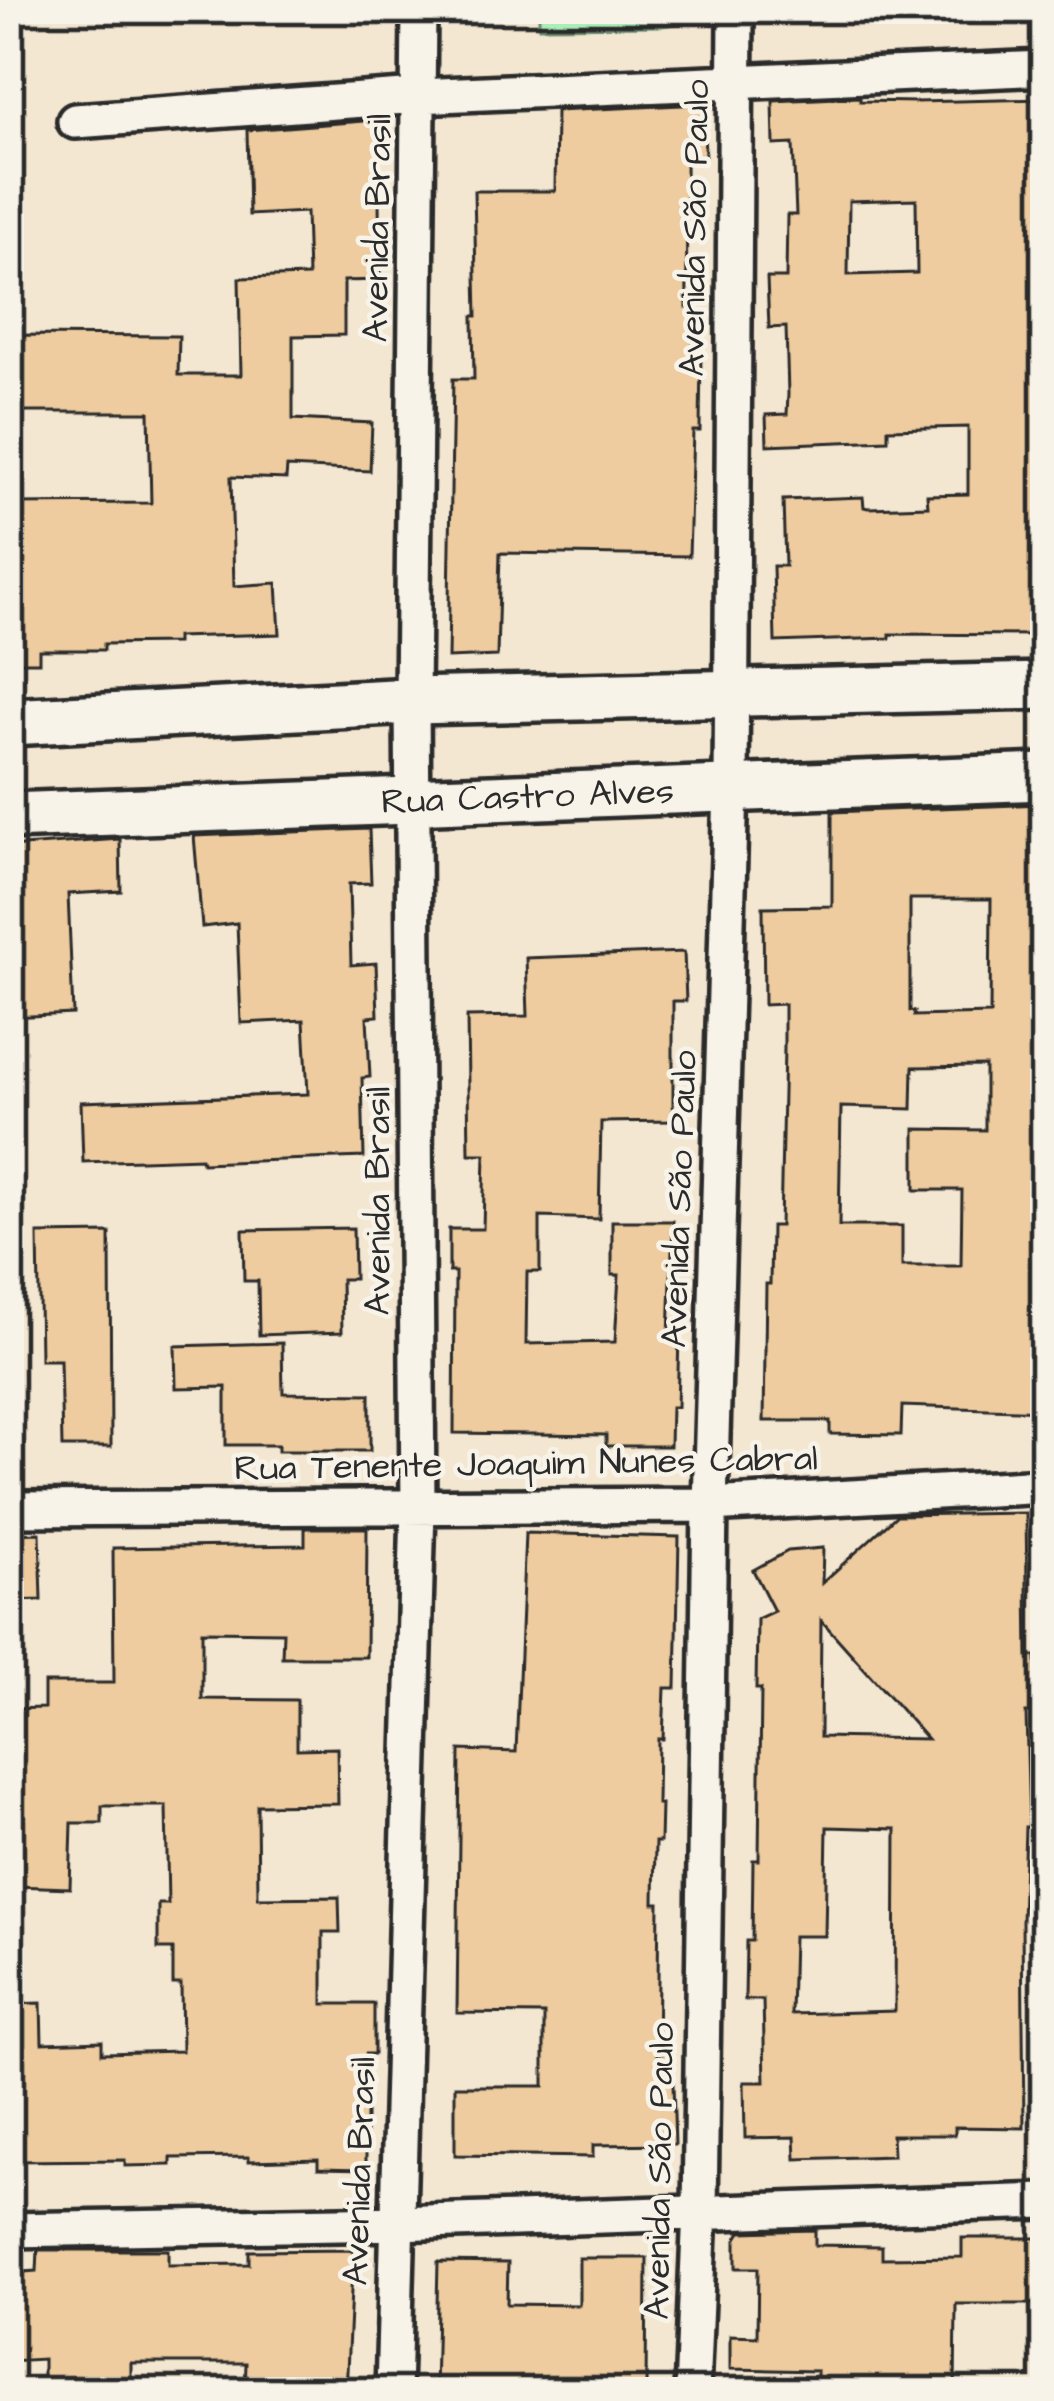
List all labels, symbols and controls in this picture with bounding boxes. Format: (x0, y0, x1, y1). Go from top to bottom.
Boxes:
street label: Avenida São Paulo (667, 79, 723, 377)
street label: Avenida Brasil (351, 113, 405, 343)
street label: Rua Castro Alves (380, 765, 675, 827)
street label: Avenida São Paulo (649, 1049, 711, 1349)
street label: Avenida Brasil (353, 1087, 404, 1315)
street label: Rua Tenente Joaquim Nunes Cabral (234, 1433, 818, 1495)
street label: Avenida São Paulo (632, 2022, 688, 2320)
street label: Avenida Brasil (331, 2056, 389, 2286)

